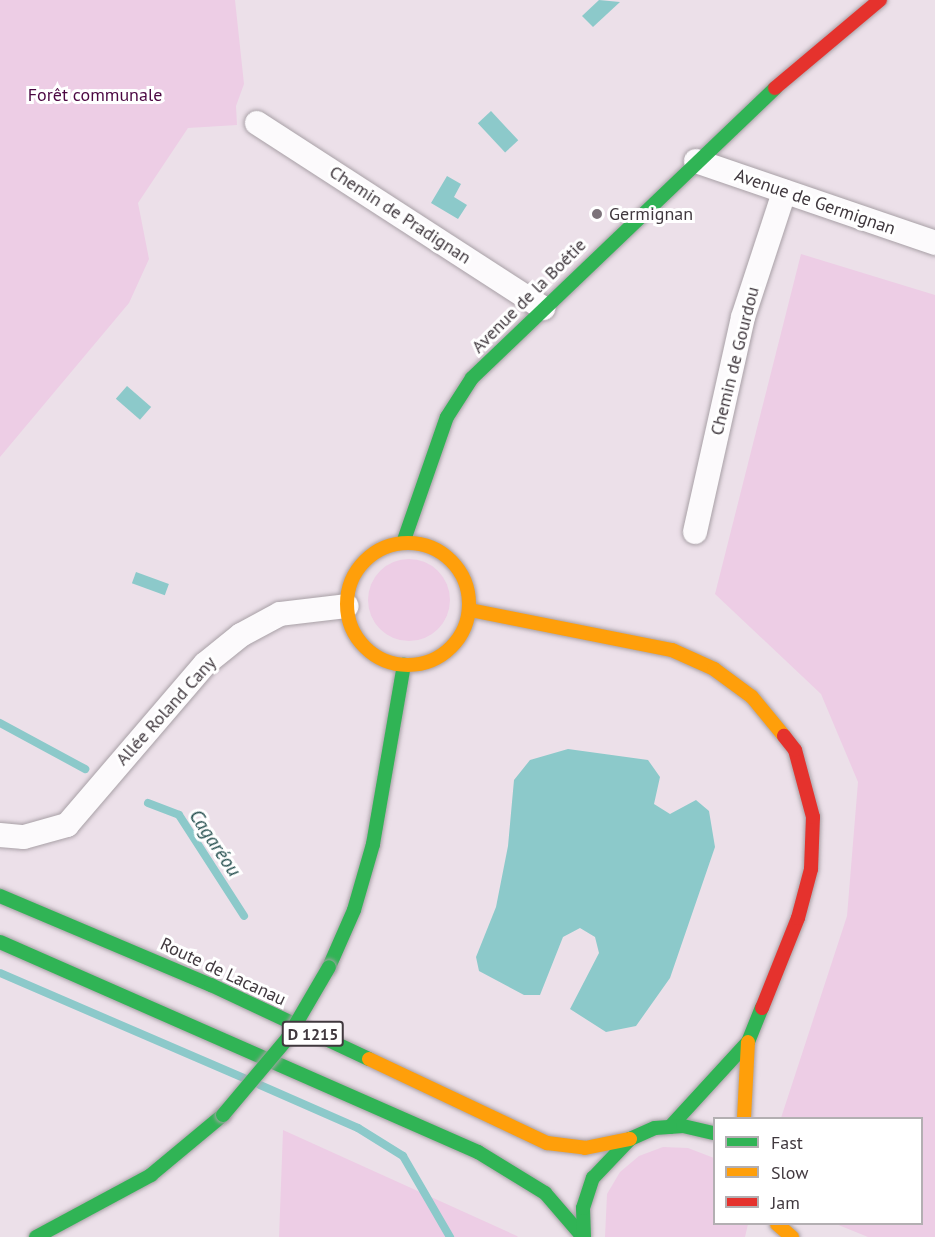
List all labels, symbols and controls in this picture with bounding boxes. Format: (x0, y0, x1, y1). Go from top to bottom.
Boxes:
park label: Forêt communale (28, 84, 162, 106)
street label: Chemin de Pradignan (325, 161, 475, 269)
street label: Avenue de Germignan (732, 164, 898, 240)
place label: Germignan (609, 203, 693, 225)
marker: Germignan (590, 207, 604, 221)
street label: Avenue de la Boétie (467, 234, 591, 358)
street label: Chemin de Gourdou (706, 284, 764, 438)
street label: Allée Roland Cany (111, 652, 221, 770)
water label: Cagaréou (184, 805, 246, 881)
street label: Route de Lacanau (157, 933, 289, 1011)
road number: D 1215 (282, 1021, 344, 1047)
legend (713, 1117, 923, 1225)
text: Fast (771, 1131, 803, 1154)
text: Slow (771, 1161, 809, 1184)
text: Jam (771, 1191, 800, 1214)

